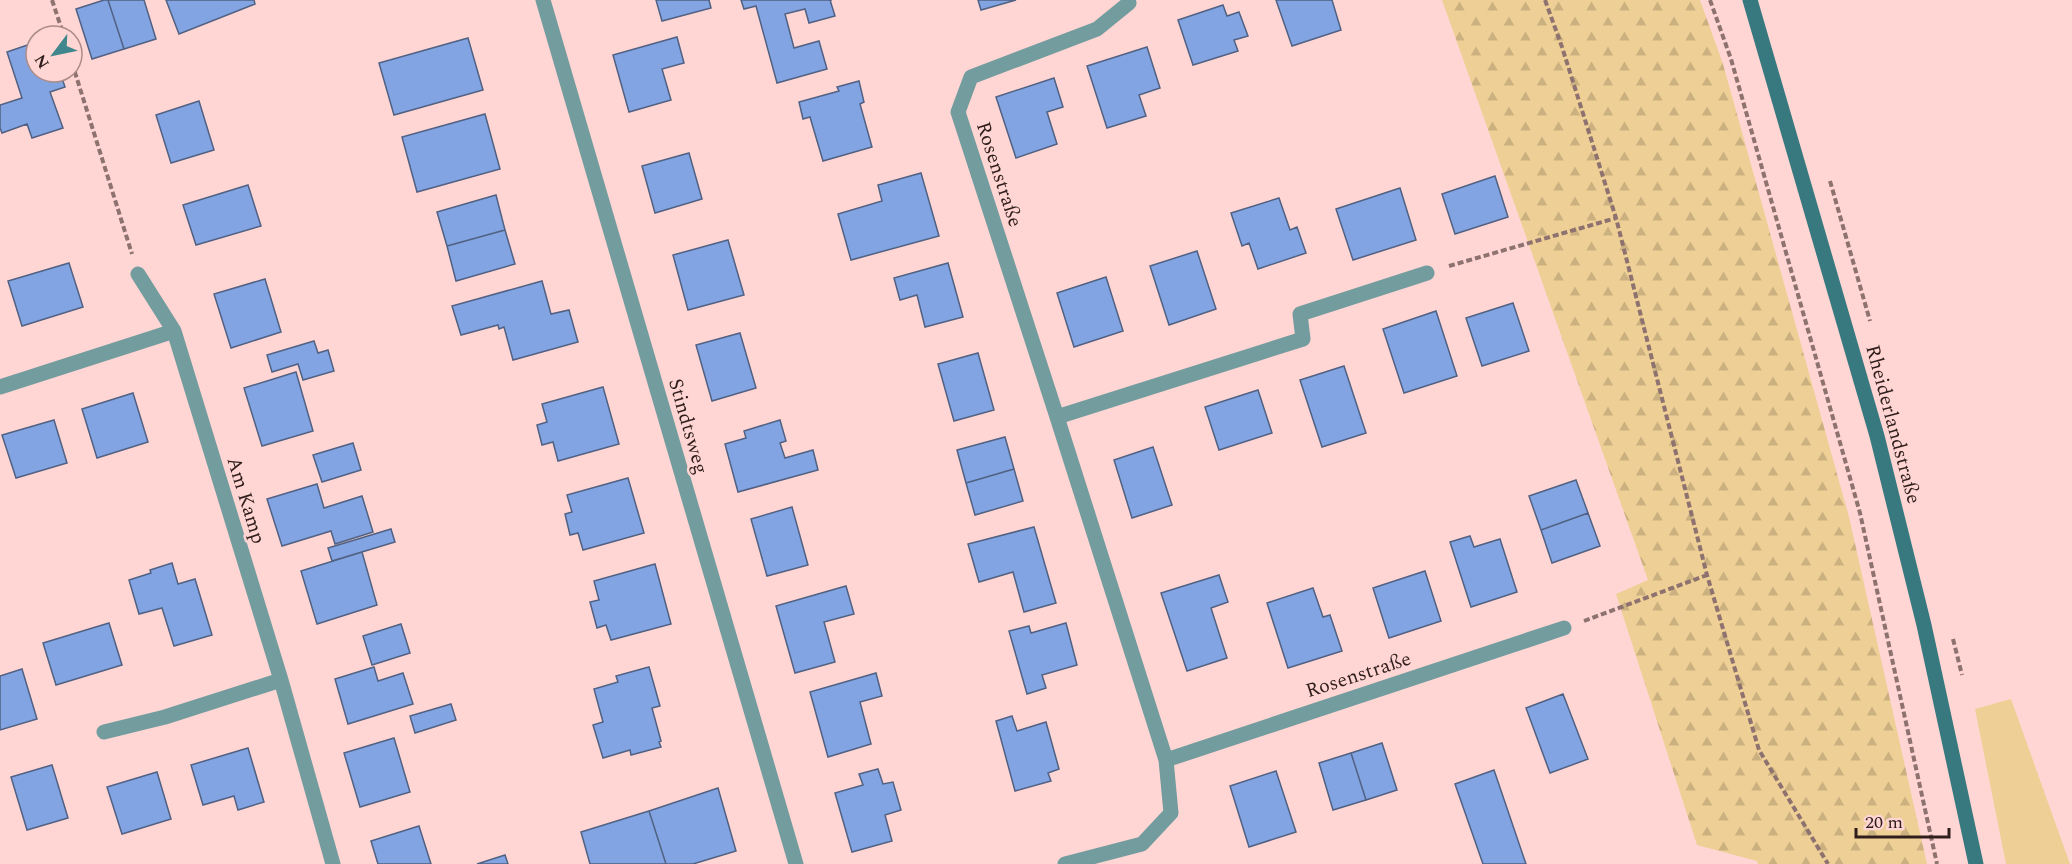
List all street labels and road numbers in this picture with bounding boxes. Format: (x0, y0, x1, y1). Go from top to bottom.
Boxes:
street label: Rosenstraße (968, 118, 1030, 231)
street label: Rheiderlandstraße (1857, 341, 1929, 507)
street label: Stindtsweg (660, 375, 716, 478)
street label: Am Kamp (219, 453, 273, 547)
street label: Rosenstraße (1302, 644, 1415, 706)

